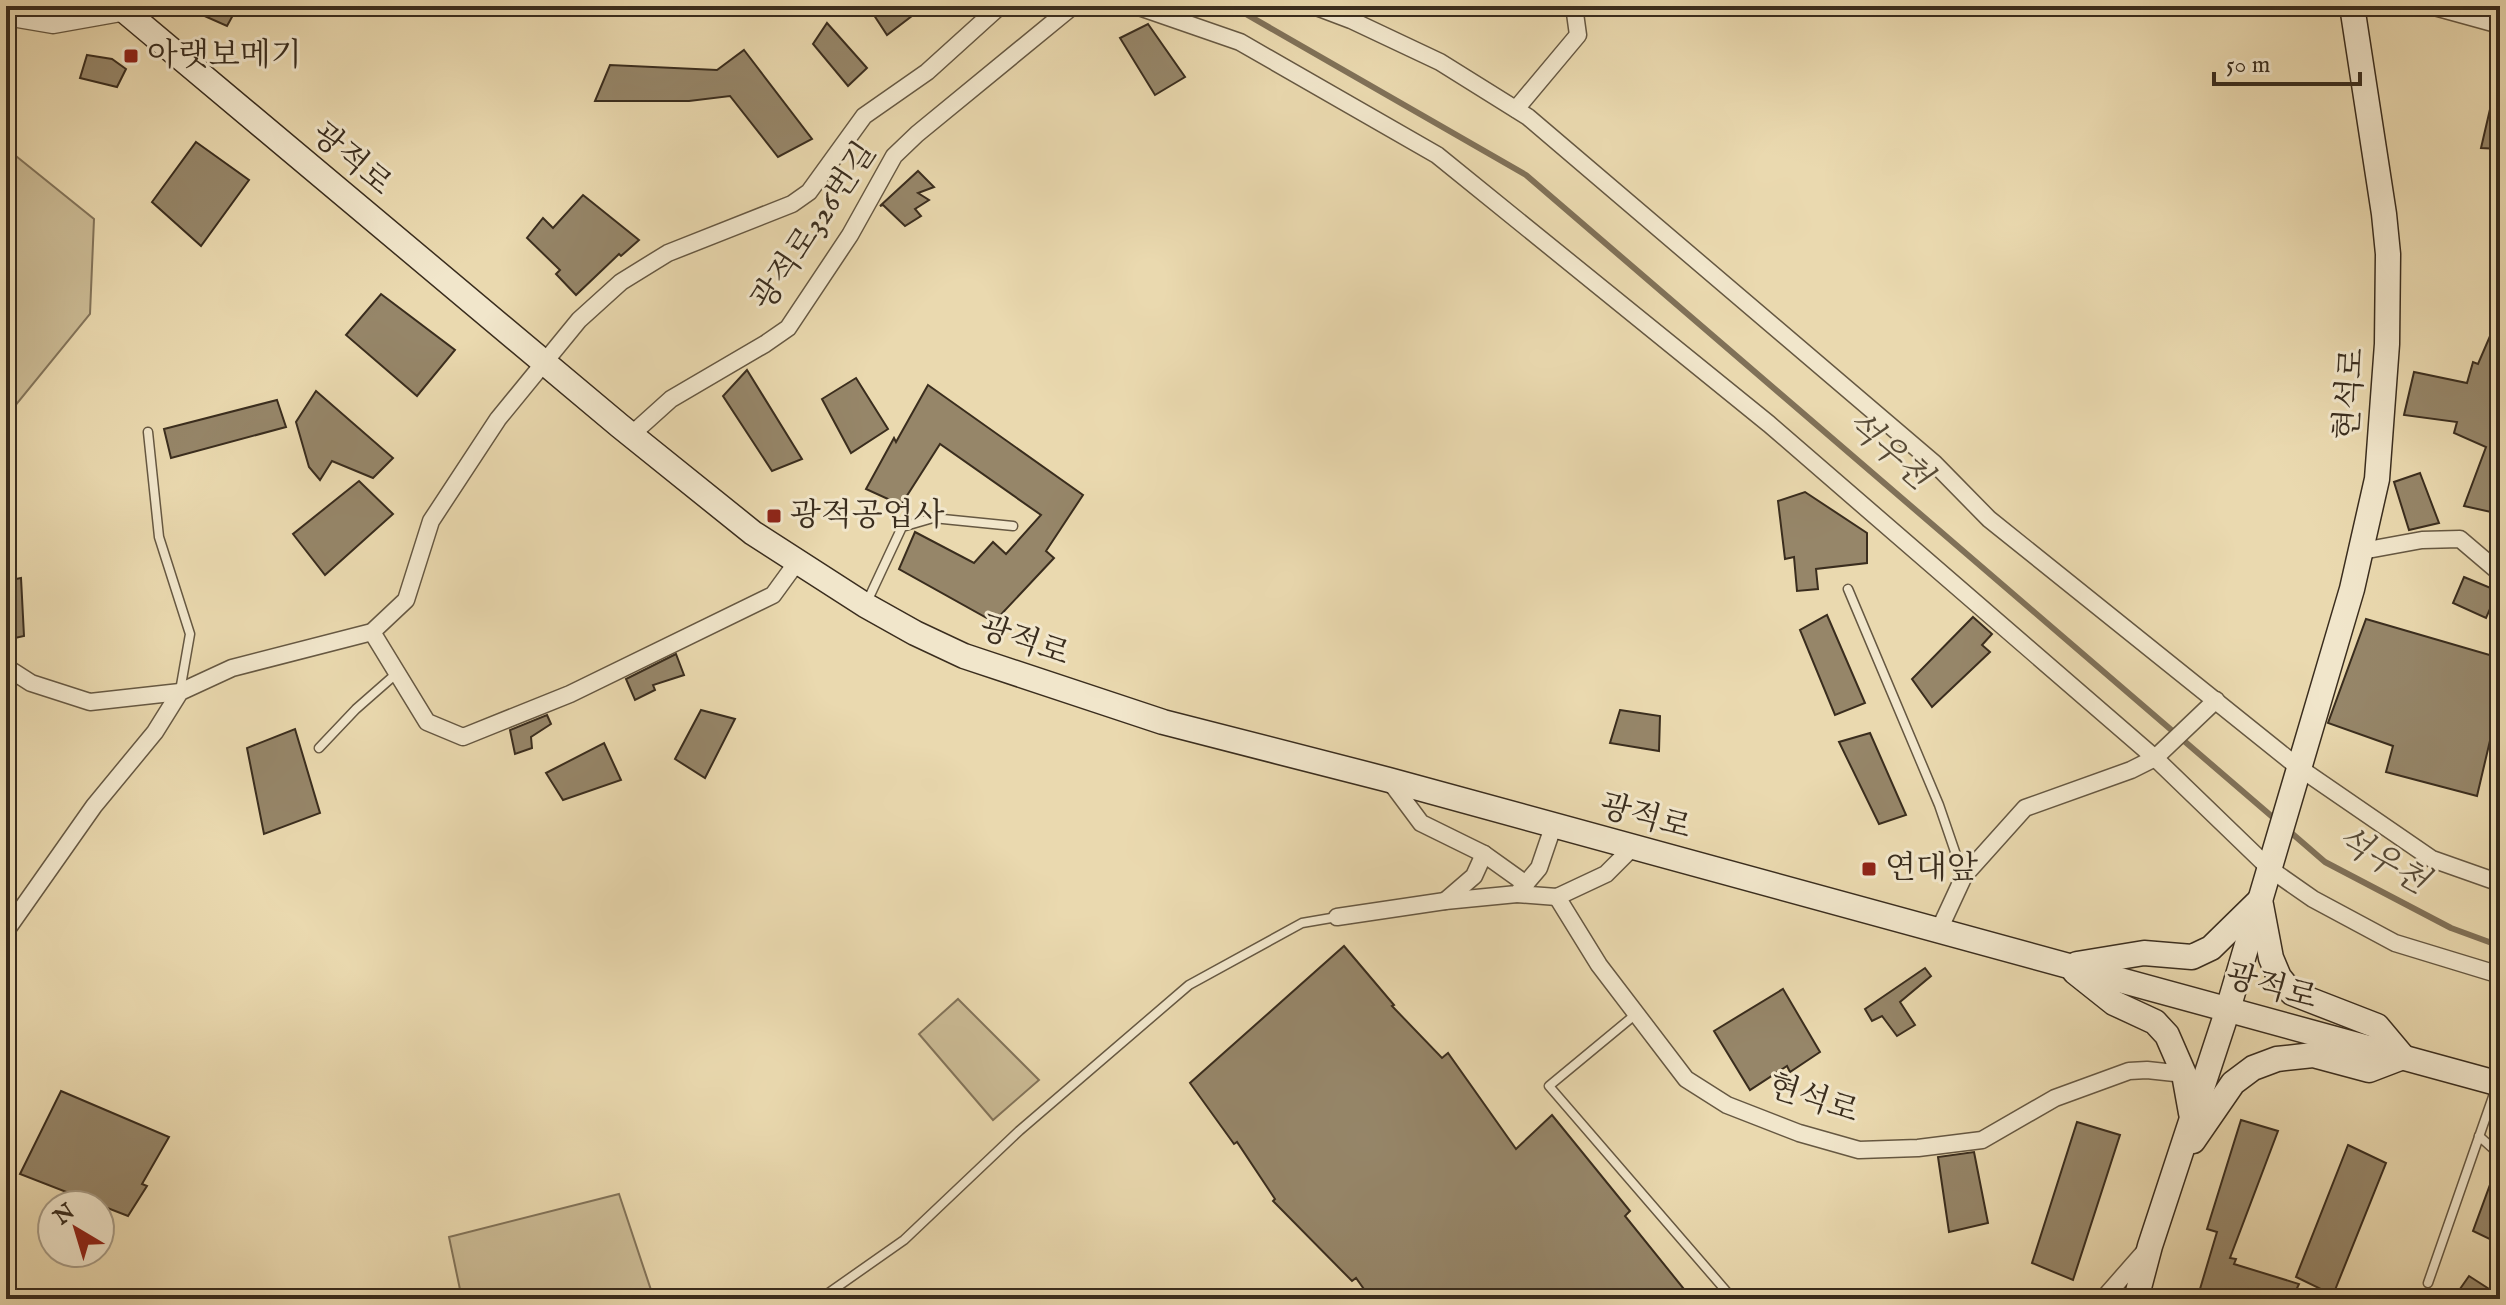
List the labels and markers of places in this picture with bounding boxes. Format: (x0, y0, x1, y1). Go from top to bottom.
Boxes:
place label: 아랫보메기 (147, 36, 302, 77)
marker: 아랫보메기 (122, 47, 140, 65)
place label: 광적공업사 (790, 496, 945, 537)
marker: 광적공업사 (765, 507, 783, 525)
place label: 연대앞 (1885, 849, 1979, 890)
marker: 연대앞 (1860, 860, 1878, 878)

